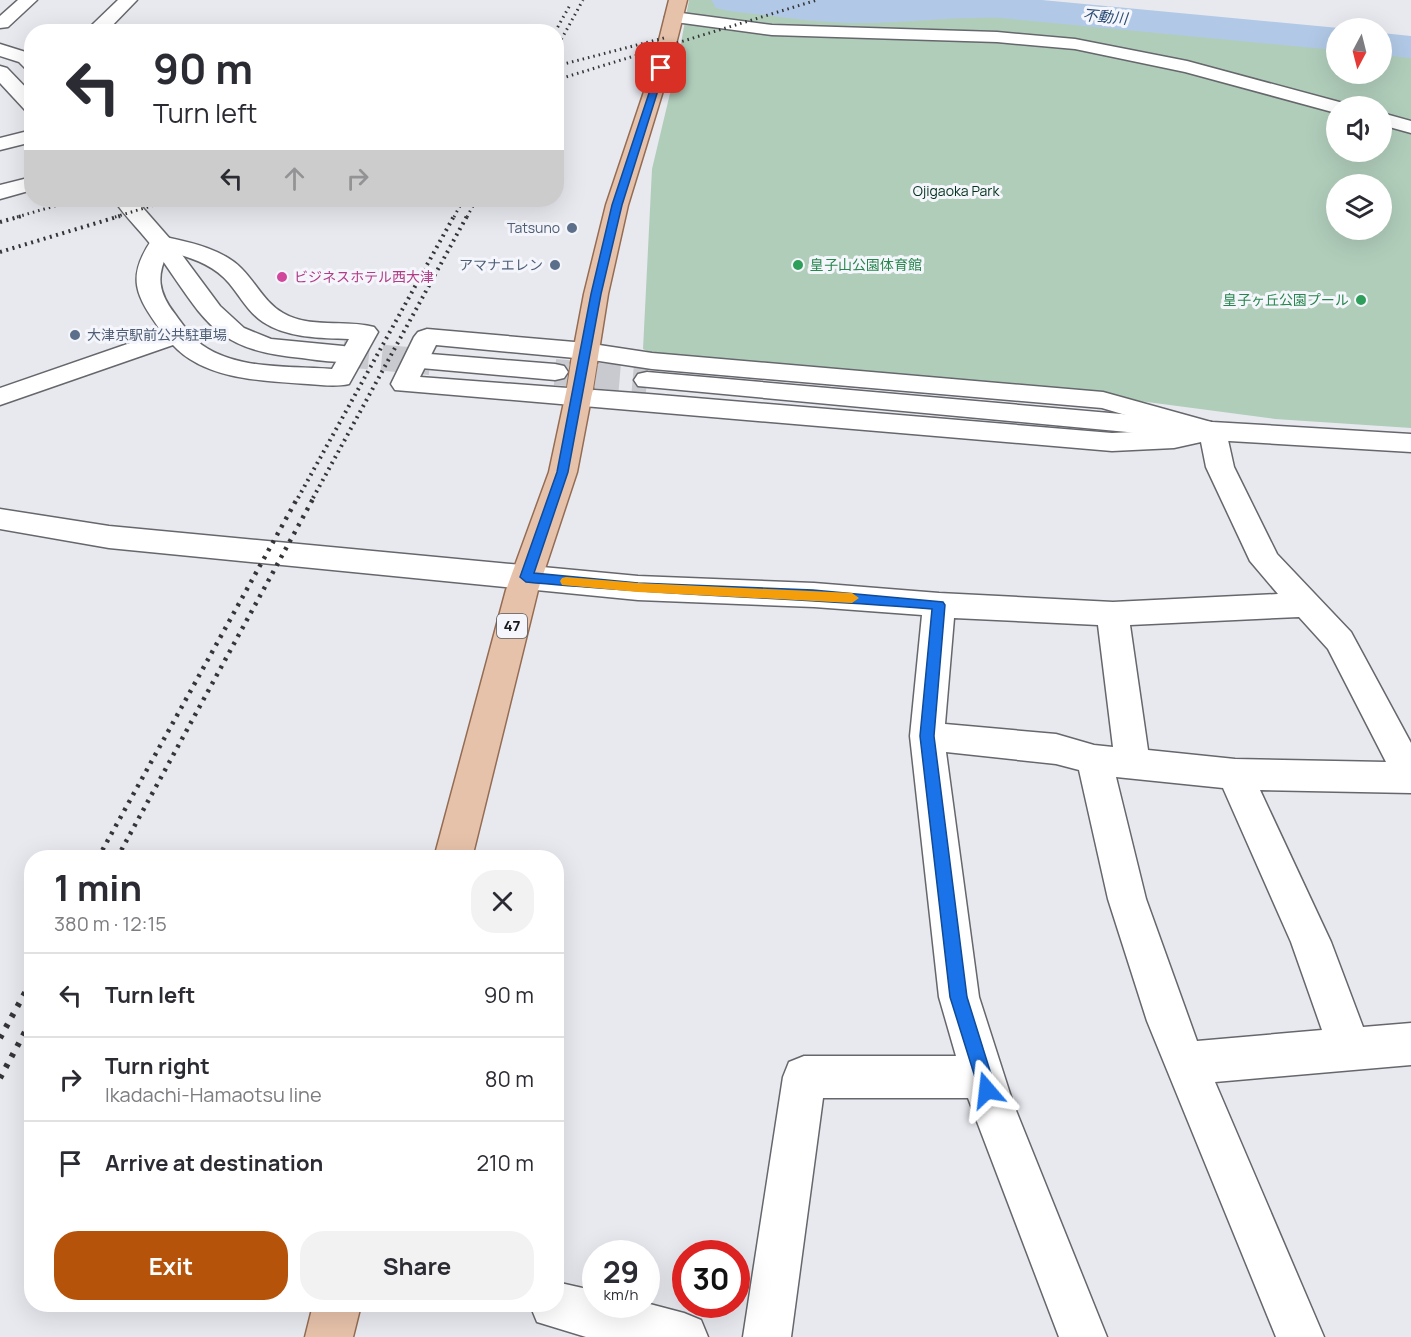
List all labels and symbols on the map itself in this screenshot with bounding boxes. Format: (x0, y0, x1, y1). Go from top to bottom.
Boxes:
water label: 不動川 (1082, 4, 1130, 29)
north arrow (1326, 18, 1392, 84)
pin (635, 42, 686, 93)
park label: Ojigaoka Park (913, 181, 1000, 200)
place label: Tatsuno (507, 218, 560, 237)
marker: Tatsuno (565, 221, 579, 235)
place label: アマナエレン (459, 255, 543, 274)
place label: 皇子山公園体育館 (810, 255, 922, 274)
marker: アマナエレン (548, 258, 562, 272)
marker: 皇子山公園体育館 (791, 258, 805, 272)
place label: ビジネスホテル西大津 (294, 267, 434, 286)
marker: ビジネスホテル西大津 (275, 270, 289, 284)
place label: 皇子ヶ丘公園プール (1223, 290, 1349, 309)
marker: 皇子ヶ丘公園プール (1354, 293, 1368, 307)
place label: 大津京駅前公共駐車場 (87, 325, 227, 344)
marker: 大津京駅前公共駐車場 (68, 328, 82, 342)
road number: 47 (497, 614, 527, 638)
position arrow (955, 1058, 1019, 1122)
speed limit sign: 30 (672, 1240, 750, 1318)

